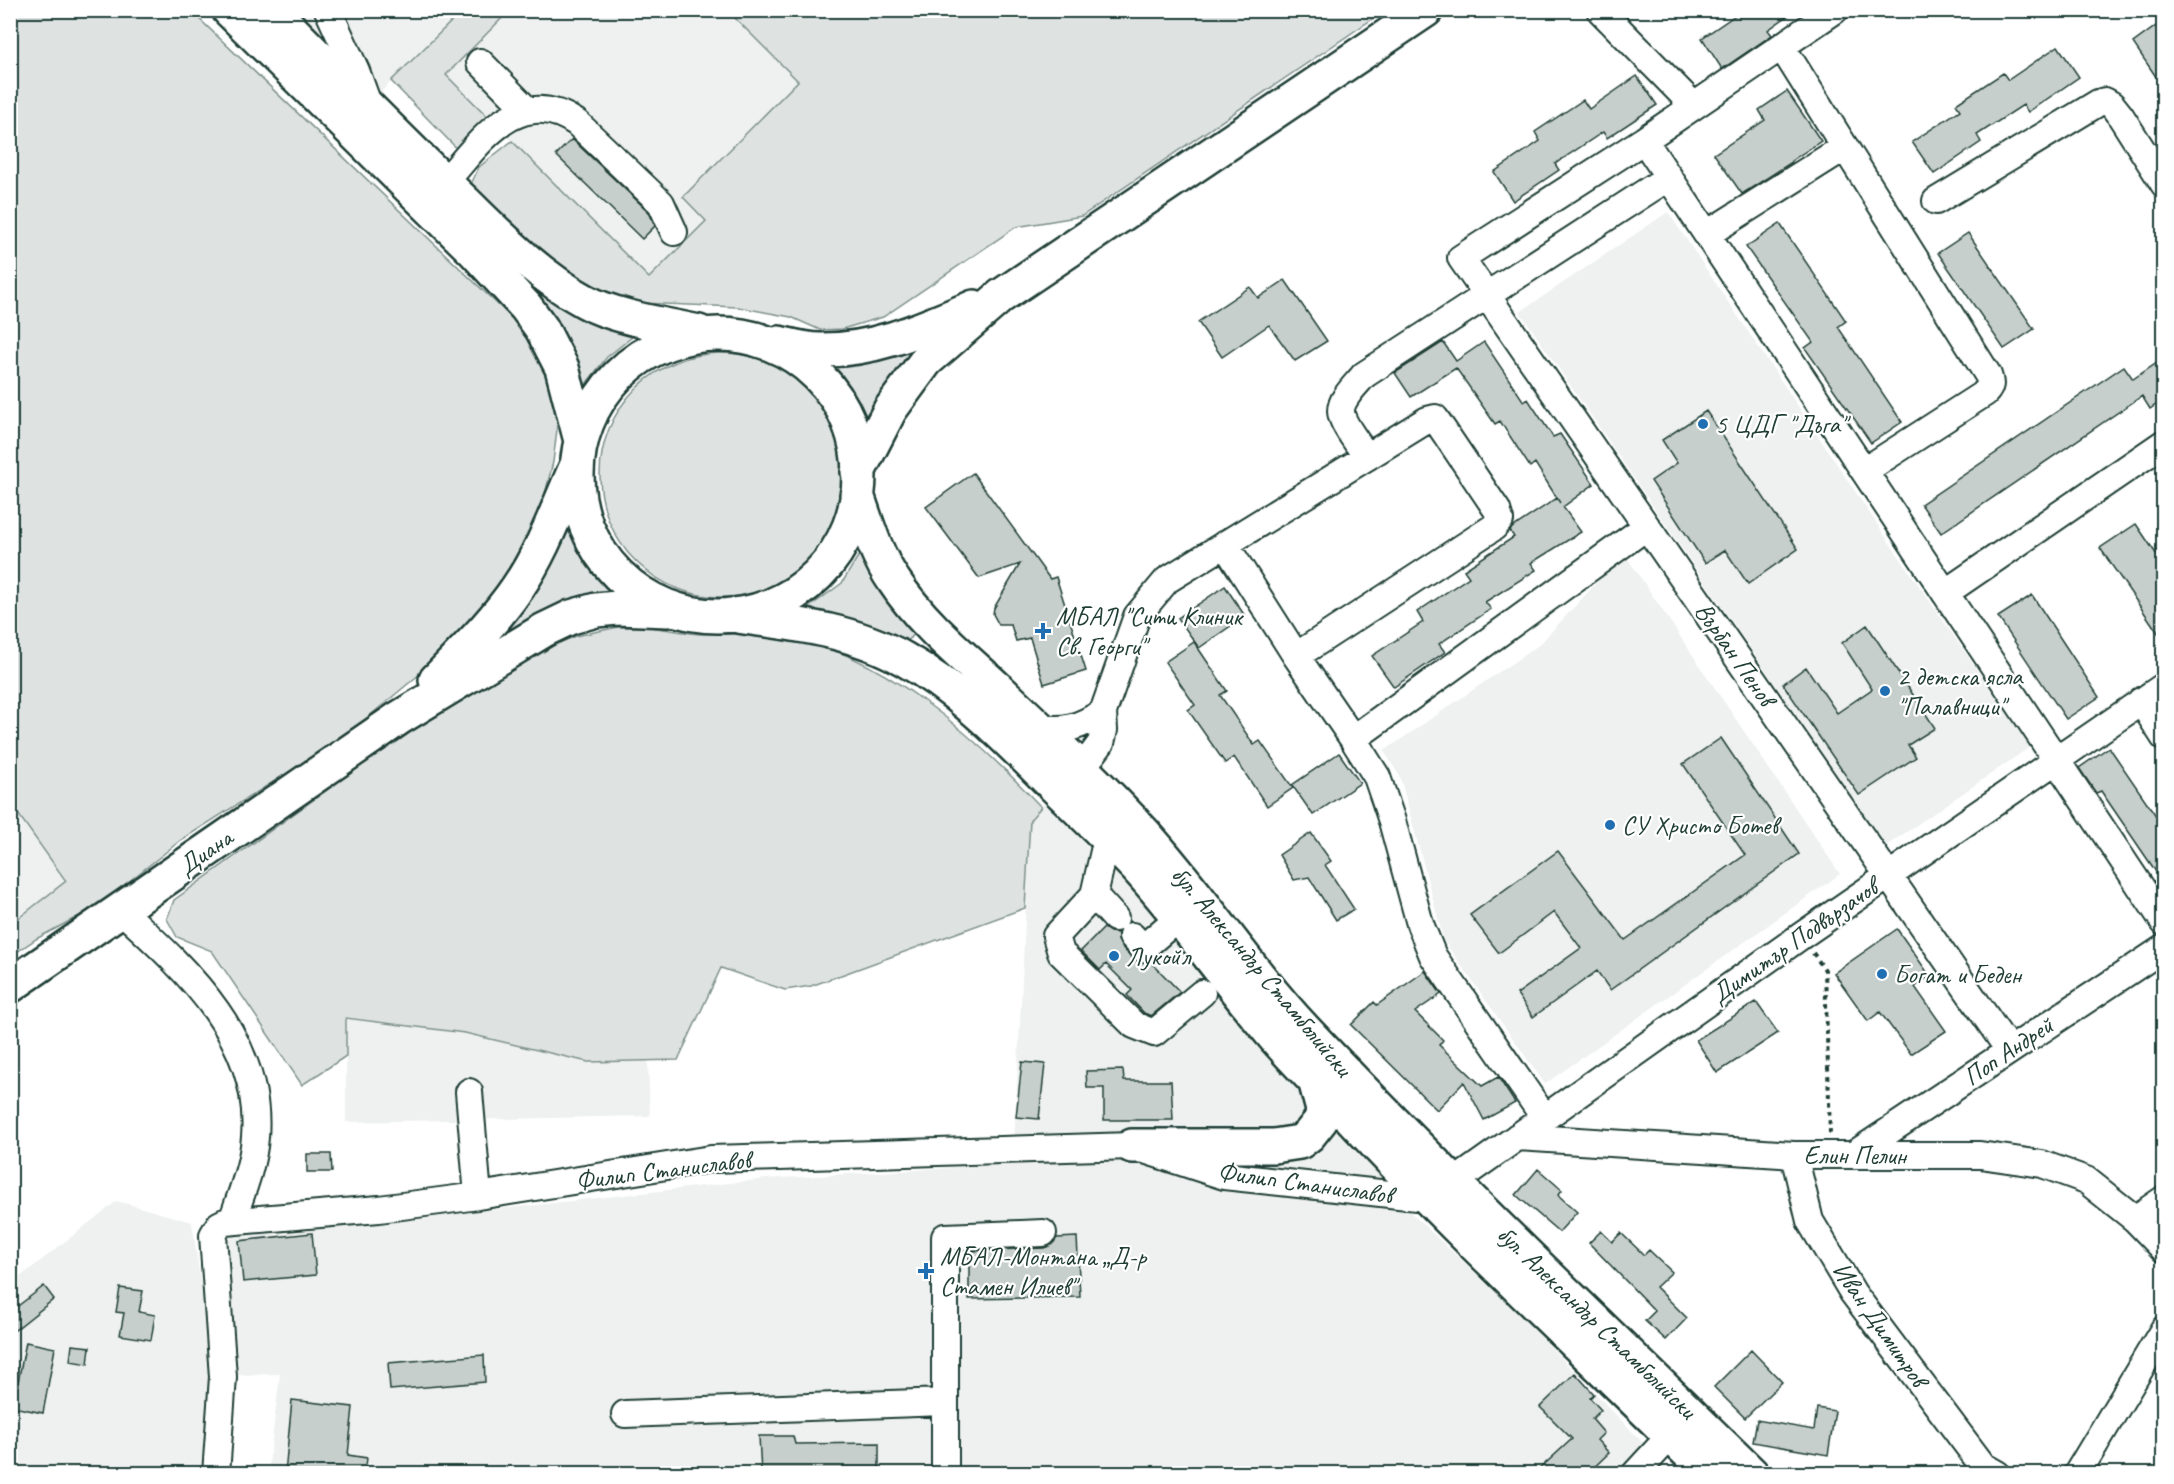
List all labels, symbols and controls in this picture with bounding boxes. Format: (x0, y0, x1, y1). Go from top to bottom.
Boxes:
place label: 5 ЦДГ "Дъга" (1715, 408, 1851, 441)
marker: 5 ЦДГ "Дъга" (1696, 417, 1710, 431)
street label: Върбан Пенов (1688, 596, 1785, 716)
place label: МБАЛ "Сити Клиник Св. Георги" (1056, 600, 1244, 663)
marker: МБАЛ "Сити Клиник Св. Георги" (1034, 622, 1052, 640)
place label: 2 детска ясла "Палавници" (1897, 660, 2024, 723)
marker: 2 детска ясла "Палавници" (1878, 684, 1892, 698)
place label: СУ Христо Ботев (1622, 809, 1782, 842)
marker: СУ Христо Ботев (1603, 818, 1617, 832)
street label: Диана (171, 820, 241, 883)
street label: бул. Александър Стамболийски (1164, 859, 1361, 1084)
street label: Димитър Подвързачов (1704, 868, 1889, 1011)
place label: Лукойл (1126, 940, 1192, 973)
marker: Лукойл (1107, 949, 1121, 963)
place label: Богат и Беден (1894, 958, 2022, 991)
marker: Богат и Беден (1875, 967, 1889, 981)
street label: Поп Андрей (1957, 1008, 2061, 1093)
street label: Елин Пелин (1804, 1139, 1907, 1172)
street label: Филип Станиславов (574, 1142, 757, 1197)
street label: Филип Станиславов (1216, 1154, 1399, 1212)
street label: бул. Александър Стамболийски (1490, 1218, 1705, 1427)
place label: МБАЛ-Монтана „Д-р Стамен Илиев" (940, 1240, 1148, 1303)
street label: Иван Димитров (1825, 1255, 1938, 1397)
marker: МБАЛ-Монтана „Д-р Стамен Илиев" (917, 1262, 935, 1280)

